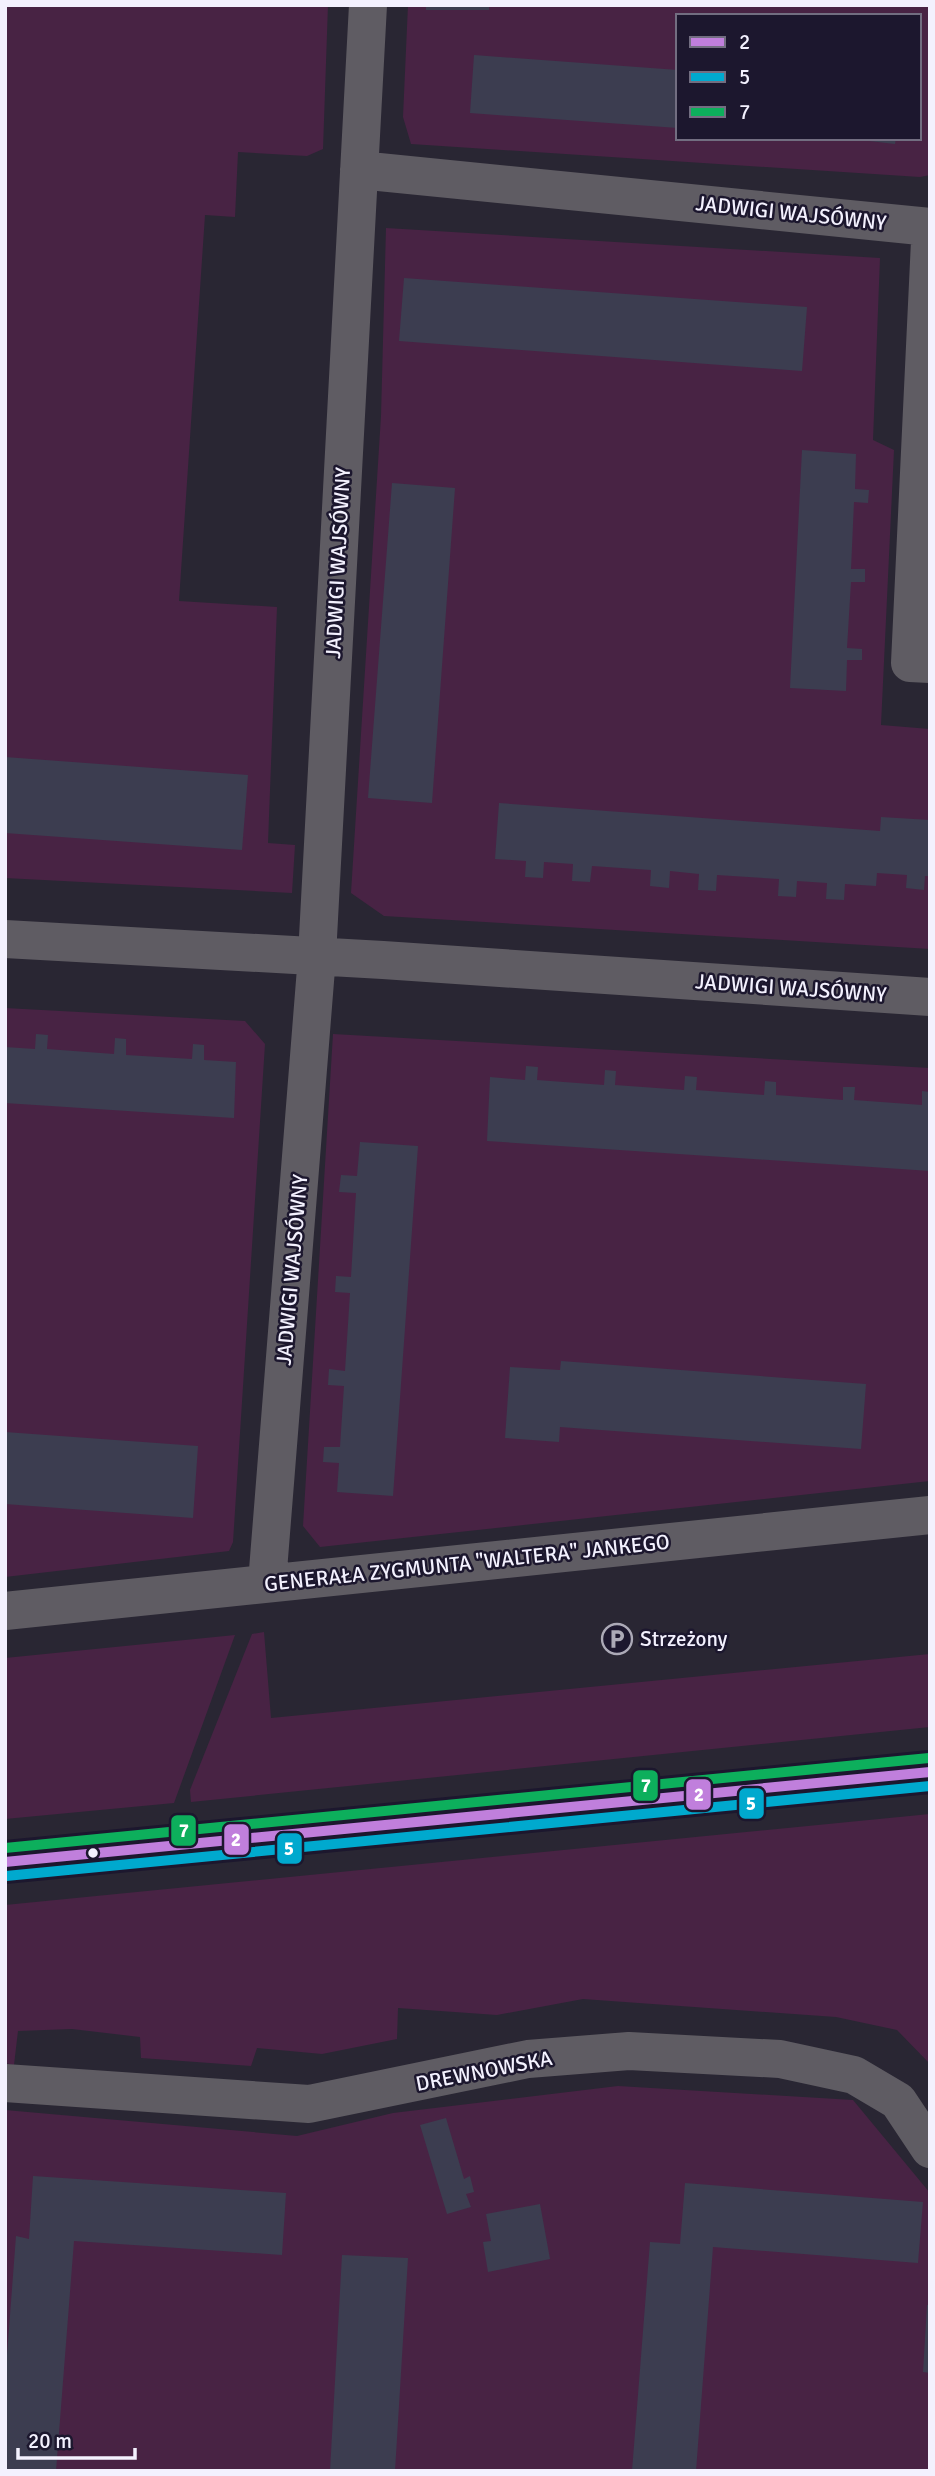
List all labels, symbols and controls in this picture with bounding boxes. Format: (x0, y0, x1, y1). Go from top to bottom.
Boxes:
legend (676, 14, 921, 140)
text: 2 (739, 29, 750, 55)
text: 5 (739, 64, 750, 90)
text: 7 (739, 99, 750, 125)
street label: JADWIGI WAJSÓWNY (694, 190, 888, 236)
street label: JADWIGI WAJSÓWNY (320, 466, 356, 659)
street label: JADWIGI WAJSÓWNY (694, 968, 888, 1008)
street label: JADWIGI WAJSÓWNY (271, 1173, 313, 1367)
street label: GENERAŁA ZYGMUNTA "WALTERA" JANKEGO (263, 1529, 671, 1597)
parking icon: Strzeżony (600, 1622, 634, 1656)
place label: Strzeżony (640, 1626, 728, 1652)
line badge: 7 (632, 1769, 659, 1802)
text: 7 (641, 1774, 651, 1798)
line badge: 2 (685, 1778, 712, 1811)
text: 2 (694, 1783, 704, 1807)
line badge: 5 (738, 1787, 765, 1820)
text: 5 (746, 1792, 756, 1816)
line badge: 7 (170, 1814, 197, 1847)
text: 7 (179, 1819, 189, 1843)
line badge: 2 (223, 1823, 250, 1856)
text: 2 (231, 1828, 241, 1852)
line badge: 5 (276, 1832, 303, 1865)
text: 5 (284, 1837, 294, 1861)
unlabelled marker (86, 1846, 100, 1860)
street label: DREWNOWSKA (414, 2045, 555, 2097)
scale bar (18, 2416, 135, 2460)
text: 20 m (28, 2428, 72, 2454)

